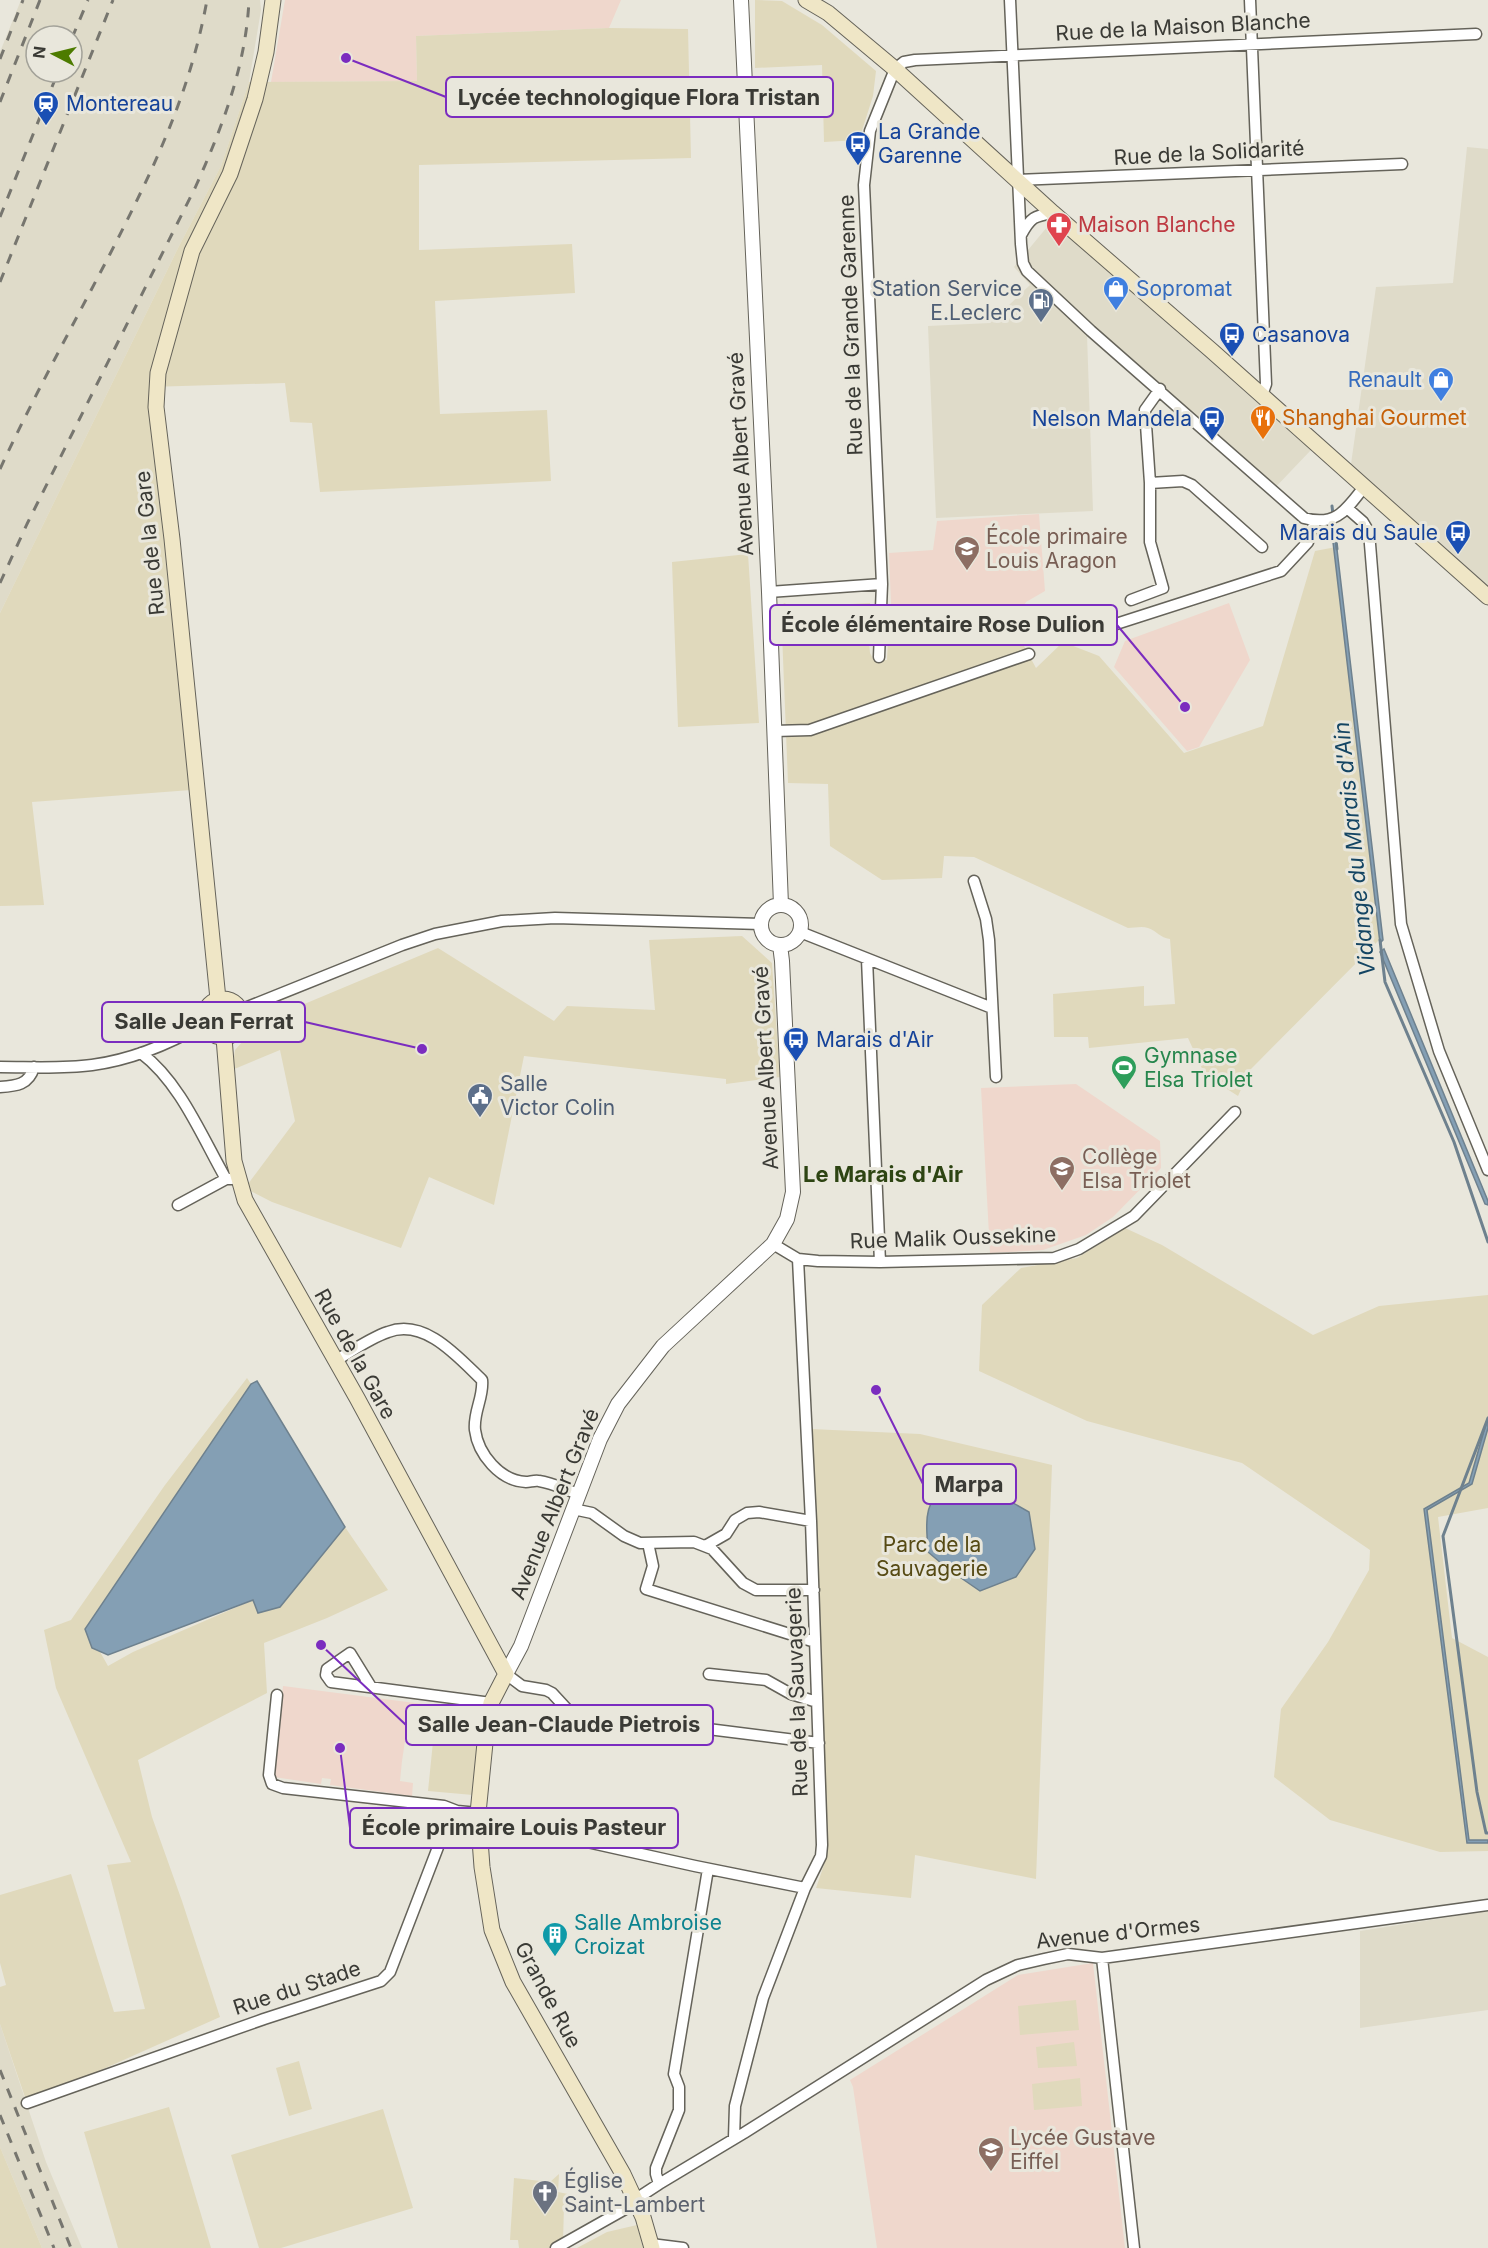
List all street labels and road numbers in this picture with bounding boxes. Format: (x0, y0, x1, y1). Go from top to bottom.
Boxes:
street label: Rue de la Maison Blanche (1055, 7, 1311, 46)
street label: Rue de la Solidarité (1113, 135, 1305, 170)
street label: Rue de la Grande Garenne (833, 194, 868, 456)
street label: Avenue Albert Gravé (723, 351, 758, 557)
street label: Rue de la Gare (129, 470, 170, 617)
street label: Avenue Albert Gravé (748, 965, 783, 1171)
street label: Rue Malik Oussekine (849, 1221, 1057, 1254)
street label: Rue de la Gare (309, 1284, 402, 1423)
street label: Avenue Albert Gravé (505, 1405, 604, 1603)
street label: Rue de la Sauvagerie (780, 1587, 813, 1797)
street label: Avenue d'Ormes (1035, 1911, 1201, 1954)
street label: Grande Rue (510, 1937, 587, 2052)
street label: Rue du Stade (230, 1955, 364, 2020)

